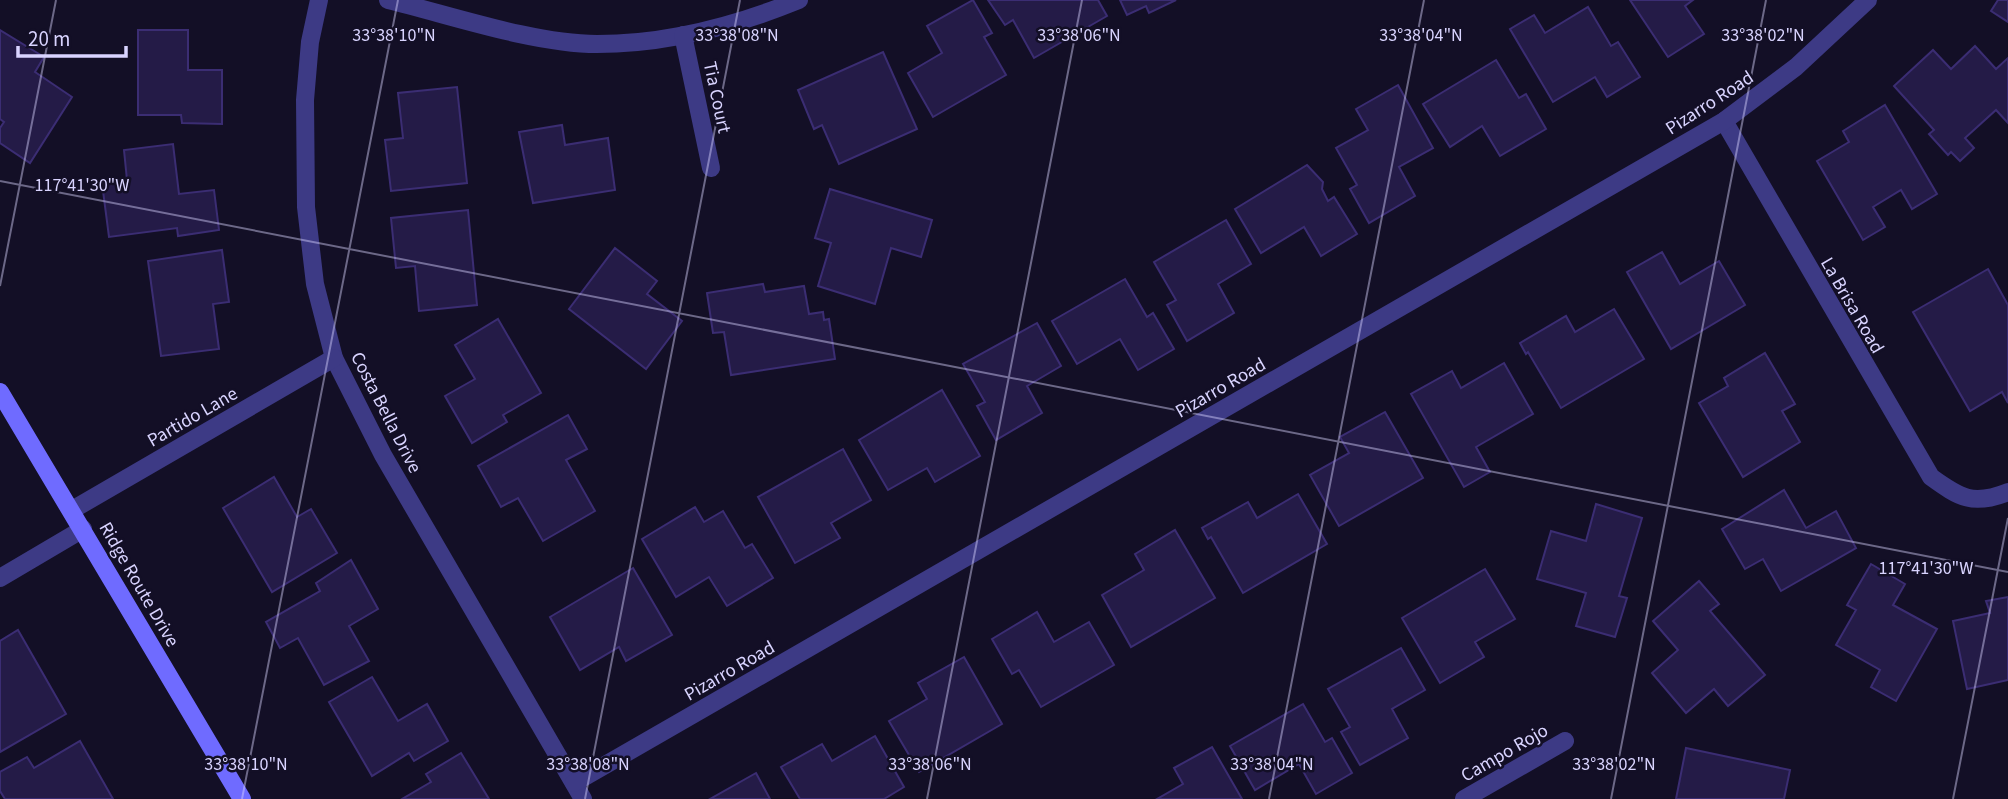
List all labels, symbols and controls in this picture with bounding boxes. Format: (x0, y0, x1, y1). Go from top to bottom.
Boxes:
scale bar (18, 14, 126, 58)
text: 33°38'10"N (352, 23, 436, 48)
text: 33°38'08"N (695, 23, 779, 48)
text: 33°38'06"N (1037, 23, 1121, 48)
text: 33°38'04"N (1379, 23, 1463, 48)
text: 33°38'02"N (1721, 23, 1805, 48)
text: 20 m (28, 24, 70, 54)
street label: Tia Court (696, 59, 737, 136)
street label: Pizarro Road (1660, 65, 1759, 142)
text: 117°41'30"W (35, 173, 129, 198)
street label: La Brisa Road (1813, 253, 1890, 359)
street label: Costa Bella Drive (343, 347, 428, 478)
street label: Pizarro Road (1170, 351, 1271, 425)
street label: Partido Lane (142, 380, 243, 454)
street label: Ridge Route Drive (92, 517, 185, 652)
text: 117°41'30"W (1879, 556, 1973, 581)
street label: Pizarro Road (679, 634, 780, 708)
street label: Campo Rojo (1456, 717, 1553, 789)
text: 33°38'10"N (204, 752, 288, 777)
text: 33°38'08"N (546, 752, 630, 777)
text: 33°38'06"N (888, 752, 972, 777)
text: 33°38'04"N (1230, 752, 1314, 777)
text: 33°38'02"N (1572, 752, 1656, 777)

